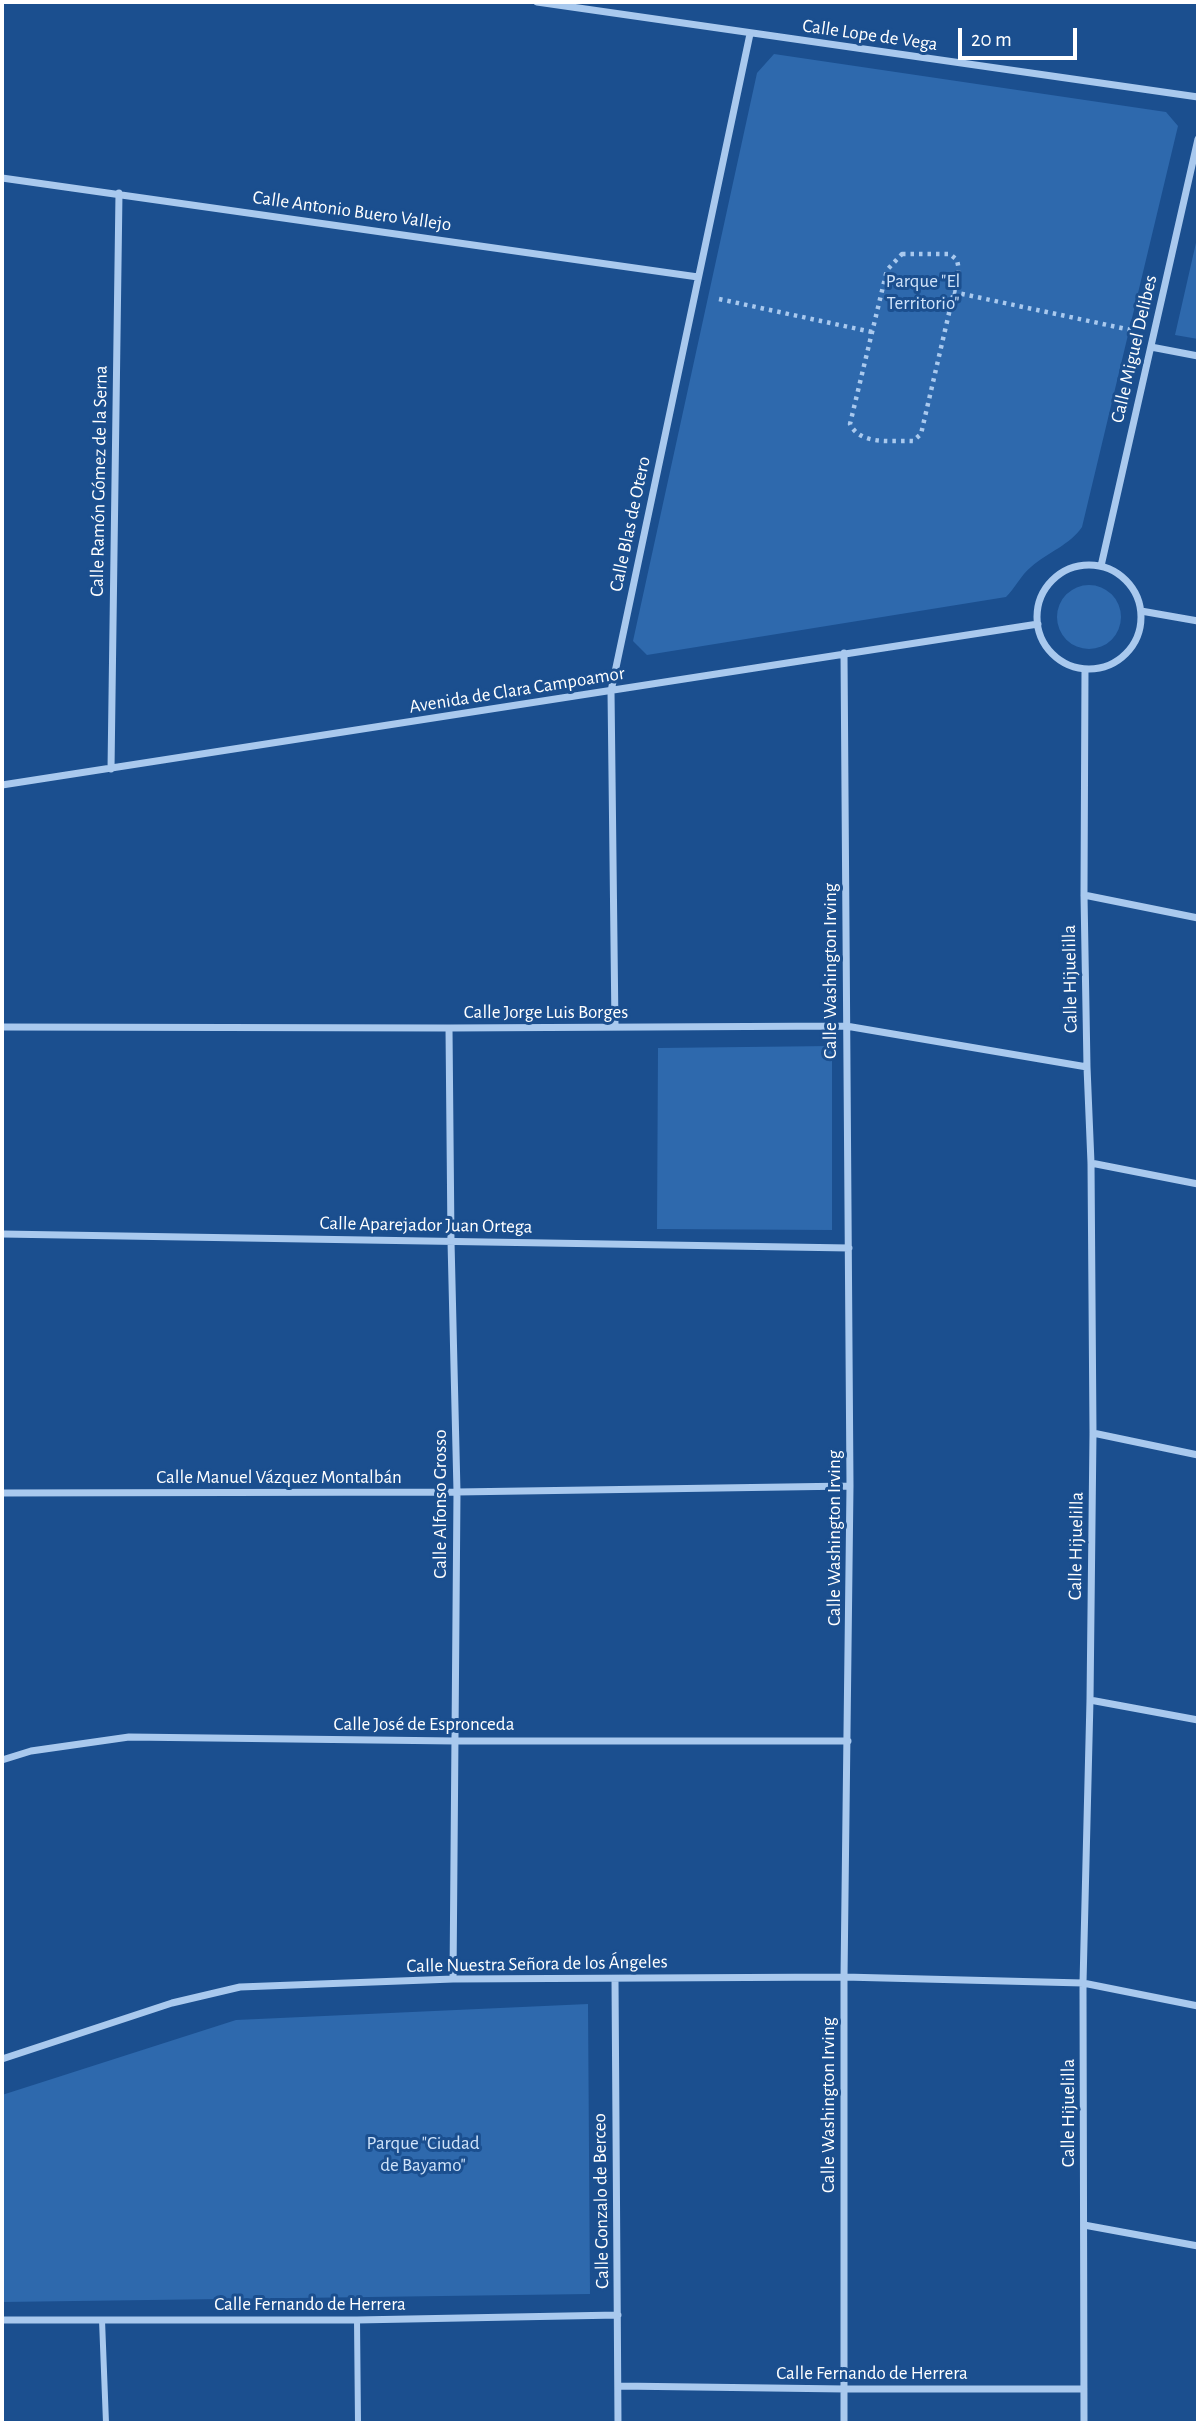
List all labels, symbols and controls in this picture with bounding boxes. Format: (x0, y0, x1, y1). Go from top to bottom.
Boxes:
street label: Calle Lope de Vega (801, 14, 939, 56)
scale bar (962, 14, 1081, 58)
text: 20 m (971, 29, 1012, 50)
street label: Calle Antonio Buero Vallejo (251, 186, 453, 236)
park label: Parque "El Territorio" (886, 270, 960, 314)
street label: Calle Miguel Delibes (1106, 273, 1162, 425)
street label: Calle Ramón Gómez de la Serna (86, 365, 112, 597)
street label: Calle Blas de Otero (605, 454, 655, 594)
street label: Avenida de Clara Campoamor (408, 662, 626, 718)
street label: Calle Washington Irving (819, 883, 841, 1059)
street label: Calle Hijuelilla (1058, 925, 1082, 1033)
street label: Calle Jorge Luis Borges (464, 1001, 628, 1023)
street label: Calle Aparejador Juan Ortega (319, 1212, 533, 1238)
street label: Calle Alfonso Grosso (429, 1429, 451, 1579)
street label: Calle Washington Irving (823, 1450, 845, 1626)
street label: Calle Manuel Vázquez Montalbán (156, 1466, 402, 1488)
street label: Calle Hijuelilla (1064, 1492, 1088, 1600)
street label: Calle José de Espronceda (334, 1713, 514, 1735)
street label: Calle Nuestra Señora de los Ángeles (406, 1950, 668, 1978)
street label: Calle Washington Irving (817, 2017, 839, 2193)
street label: Calle Hijuelilla (1057, 2059, 1079, 2167)
street label: Calle Gonzalo de Berceo (588, 2113, 614, 2289)
park label: Parque "Ciudad de Bayamo" (367, 2132, 479, 2176)
street label: Calle Fernando de Herrera (214, 2293, 406, 2315)
street label: Calle Fernando de Herrera (776, 2362, 968, 2384)

